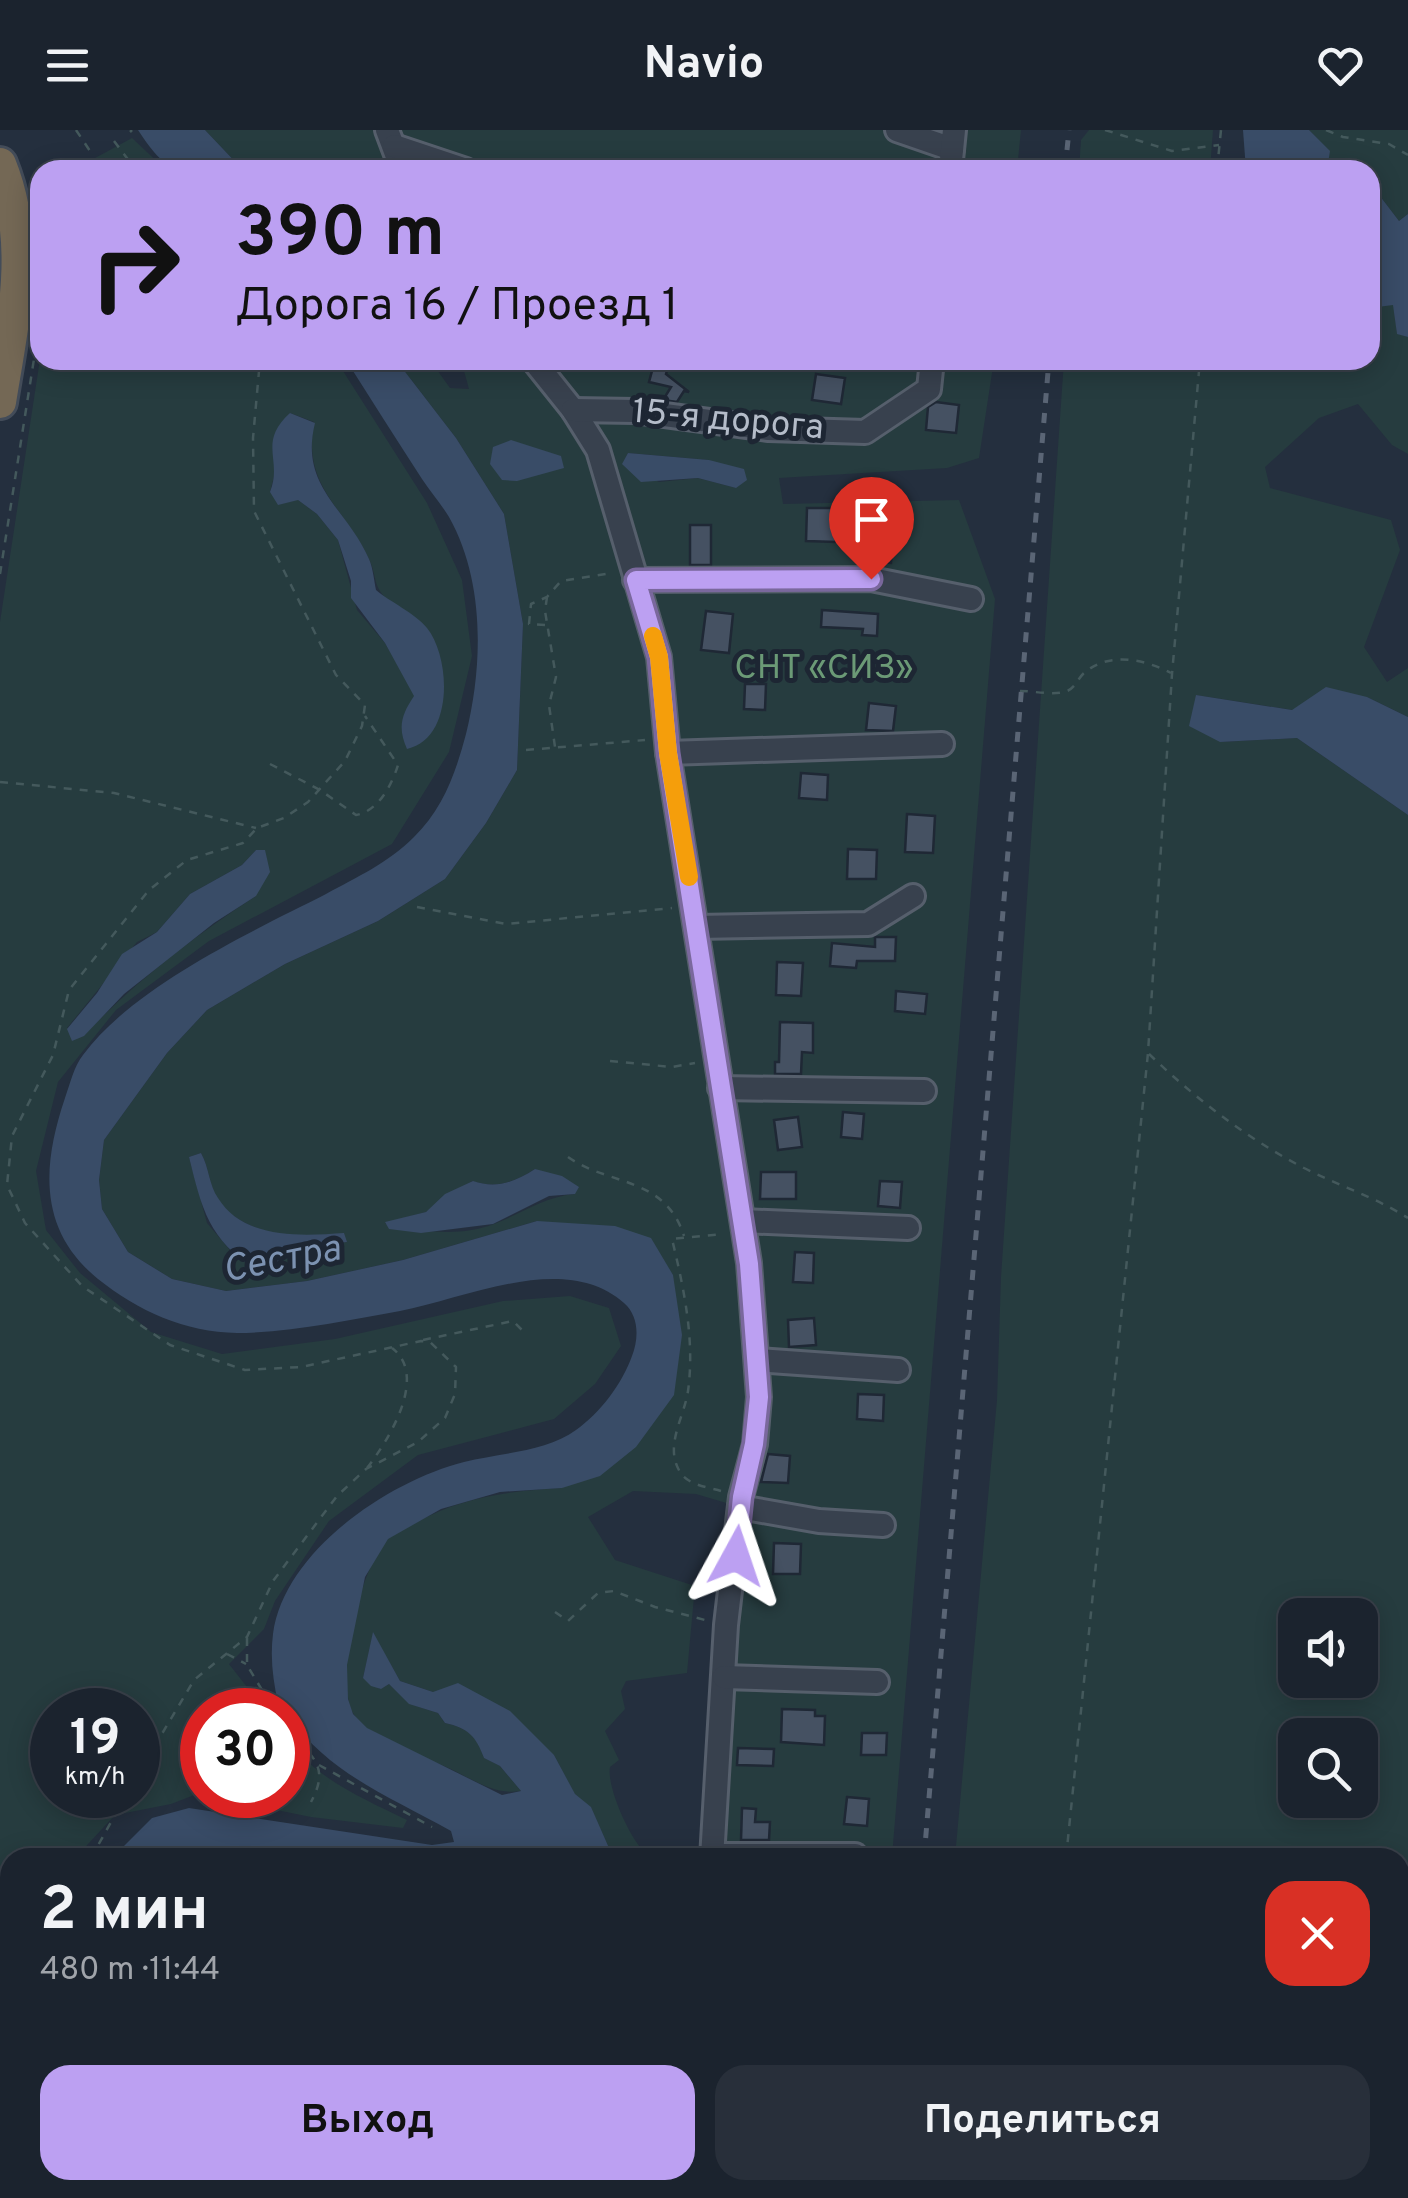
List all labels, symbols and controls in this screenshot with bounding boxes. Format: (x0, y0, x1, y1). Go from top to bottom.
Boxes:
text: Navio (644, 37, 764, 94)
icon: menu (40, 38, 95, 93)
icon: heart (1313, 38, 1368, 93)
text: 390 m (235, 192, 445, 281)
icon: right (70, 200, 200, 330)
text: Дорога 16 / Проезд 1 (235, 279, 678, 336)
street label: 15-я дорога (630, 391, 826, 451)
pin (829, 477, 914, 580)
icon: arrive (844, 492, 899, 547)
park label: СНТ «СИЗ» (734, 647, 914, 691)
water label: Сестра (219, 1226, 346, 1296)
position arrow (684, 1504, 788, 1608)
map controls (1278, 1598, 1378, 1818)
button: sound (1278, 1598, 1378, 1698)
speed limit sign: 30 (180, 1688, 310, 1818)
text: 19 (70, 1709, 120, 1772)
button: search (1278, 1718, 1378, 1818)
text: km/h (65, 1762, 125, 1794)
text: 2 мин (40, 1875, 209, 1951)
button: close (1265, 1881, 1370, 1986)
text: 480 m · 11:44 (40, 1951, 220, 1991)
button: Выход (40, 2065, 695, 2180)
button: Поделиться (715, 2065, 1370, 2180)

